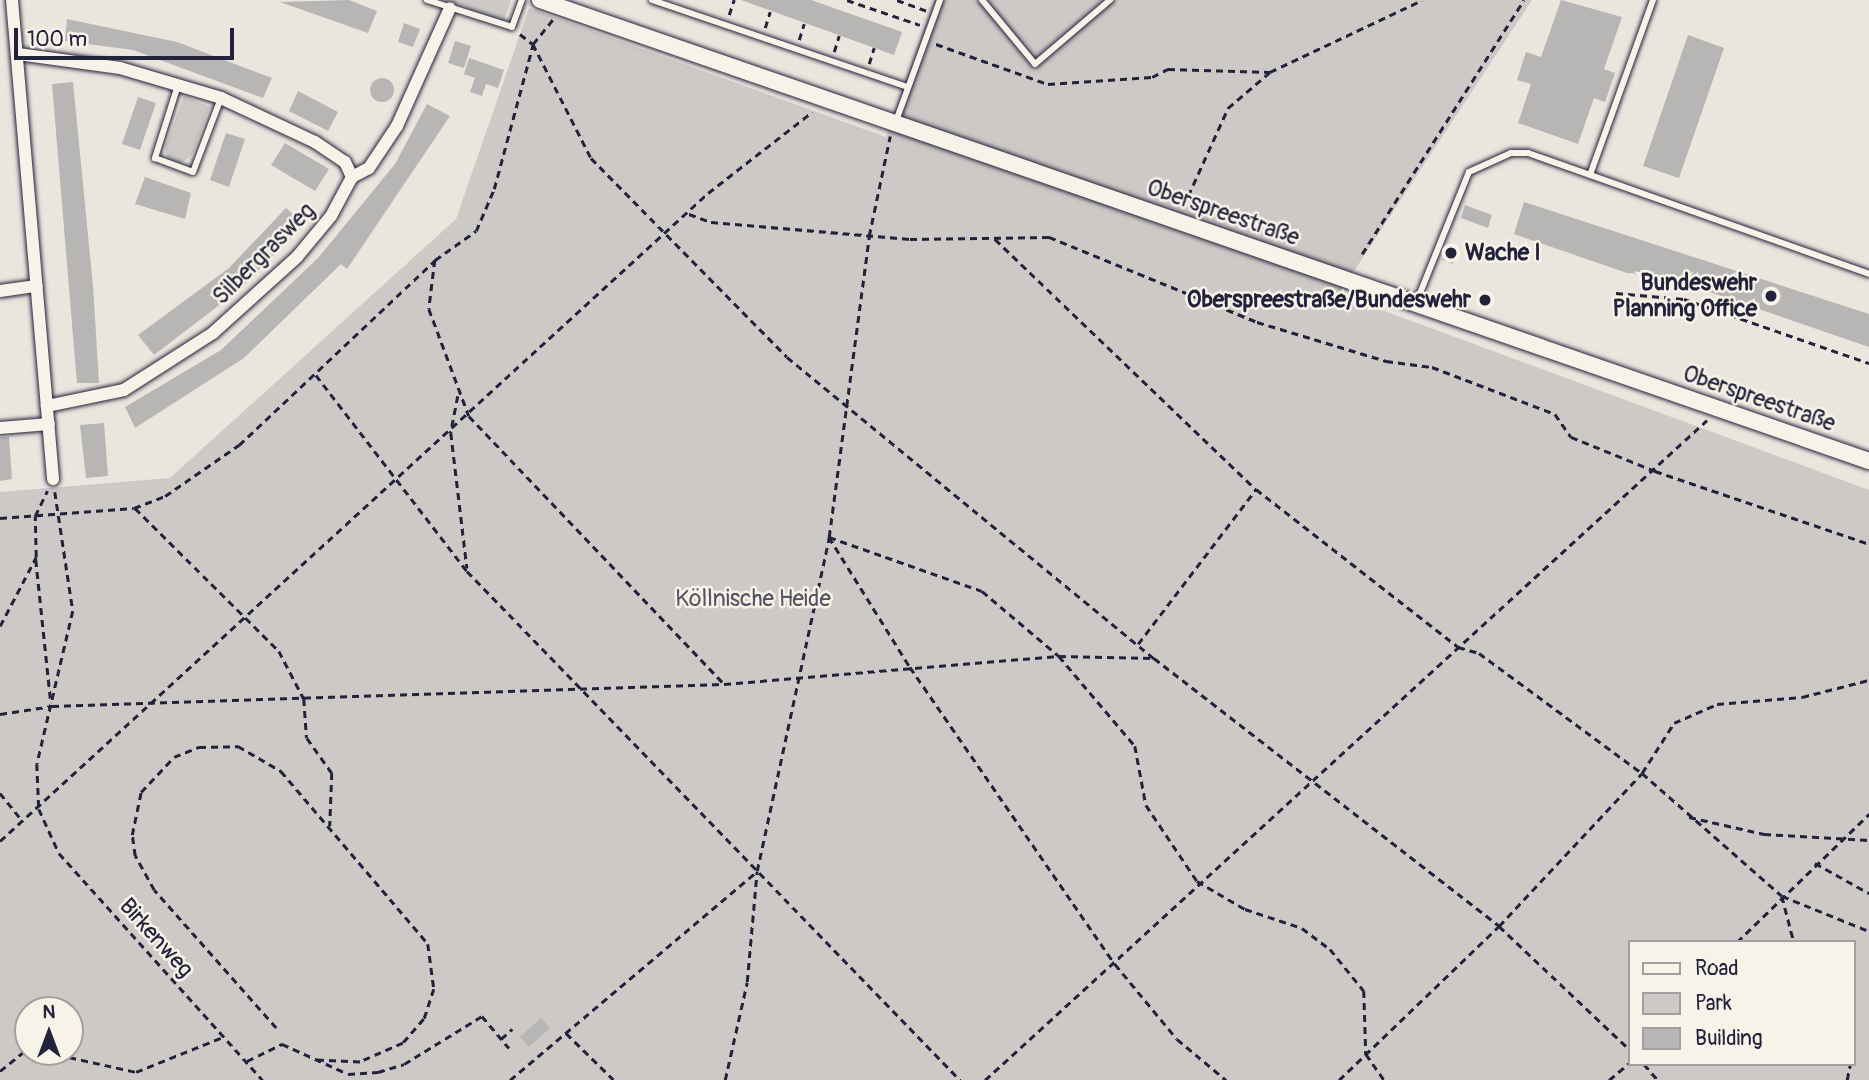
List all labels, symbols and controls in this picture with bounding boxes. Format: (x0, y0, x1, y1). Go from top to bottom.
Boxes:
scale bar (18, 14, 238, 58)
text: 100 m (27, 26, 87, 53)
street label: Oberspreestraße (1143, 174, 1303, 252)
street label: Silbergrasweg (207, 197, 321, 311)
place label: Wache I (1465, 239, 1541, 267)
marker: Wache I (1443, 245, 1459, 261)
place label: Bundeswehr Planning Office (1613, 269, 1757, 323)
place label: Oberspreestraße/Bundeswehr (1187, 286, 1471, 314)
marker: Bundeswehr Planning Office (1763, 288, 1779, 304)
marker: Oberspreestraße/Bundeswehr (1477, 292, 1493, 308)
street label: Oberspreestraße (1679, 360, 1839, 438)
park label: Köllnische Heide (675, 585, 831, 613)
street label: Birkenweg (113, 893, 199, 983)
legend (1628, 940, 1855, 1066)
text: Road (1695, 955, 1739, 982)
text: Park (1695, 990, 1732, 1017)
north arrow (14, 996, 84, 1066)
text: N (43, 1000, 55, 1024)
text: Building (1695, 1025, 1762, 1052)

